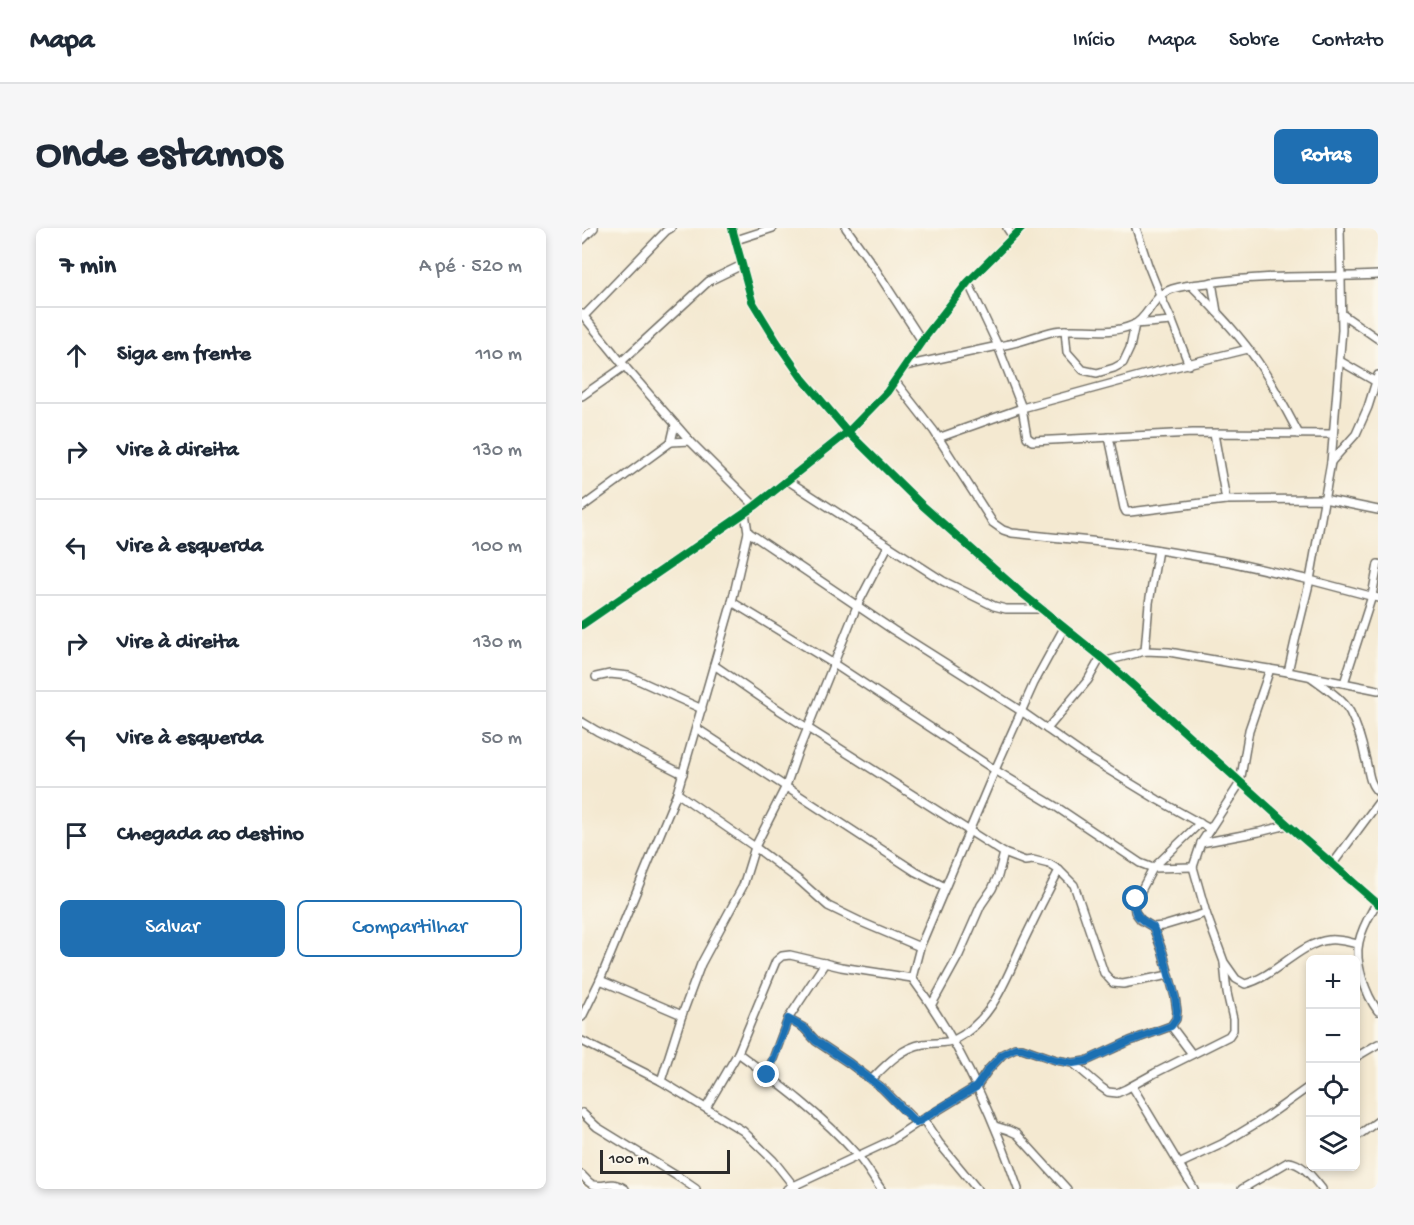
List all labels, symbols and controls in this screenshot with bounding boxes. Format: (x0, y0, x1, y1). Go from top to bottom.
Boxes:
text: Mapa (30, 25, 94, 58)
text: Início (1073, 29, 1115, 54)
text: Mapa (1148, 29, 1196, 54)
text: Sobre (1229, 29, 1279, 54)
text: Contato (1312, 29, 1384, 54)
button: Rotas (1274, 129, 1378, 184)
text: Onde estamos (36, 132, 282, 181)
text: 7 min (60, 252, 116, 283)
text: A pé · 520 m (419, 256, 522, 279)
icon: ahead (60, 339, 93, 372)
text: Siga em frente (117, 342, 251, 368)
text: 110 m (476, 344, 522, 367)
icon: right (60, 435, 93, 468)
text: Vire à direita (117, 438, 239, 464)
text: 130 m (473, 440, 522, 463)
icon: left (60, 531, 93, 564)
text: Vire à esquerda (117, 534, 263, 560)
text: 100 m (472, 536, 522, 559)
icon: right (60, 627, 93, 660)
text: Vire à direita (117, 630, 239, 656)
text: 130 m (473, 632, 522, 655)
icon: left (60, 723, 93, 756)
text: Vire à esquerda (117, 726, 263, 752)
text: 50 m (481, 728, 522, 751)
icon: arrive (60, 819, 93, 852)
text: Chegada ao destino (117, 822, 304, 848)
route start (1122, 885, 1148, 911)
button: Salvar (60, 900, 285, 957)
button: Compartilhar (297, 900, 522, 957)
map controls (1306, 955, 1360, 1171)
button: + (1306, 955, 1360, 1009)
button: − (1306, 1009, 1360, 1063)
route end (753, 1061, 779, 1087)
button: locate (1306, 1063, 1360, 1117)
button: layers (1306, 1117, 1360, 1171)
scale bar (600, 1147, 730, 1174)
text: 100 m (609, 1151, 649, 1170)

